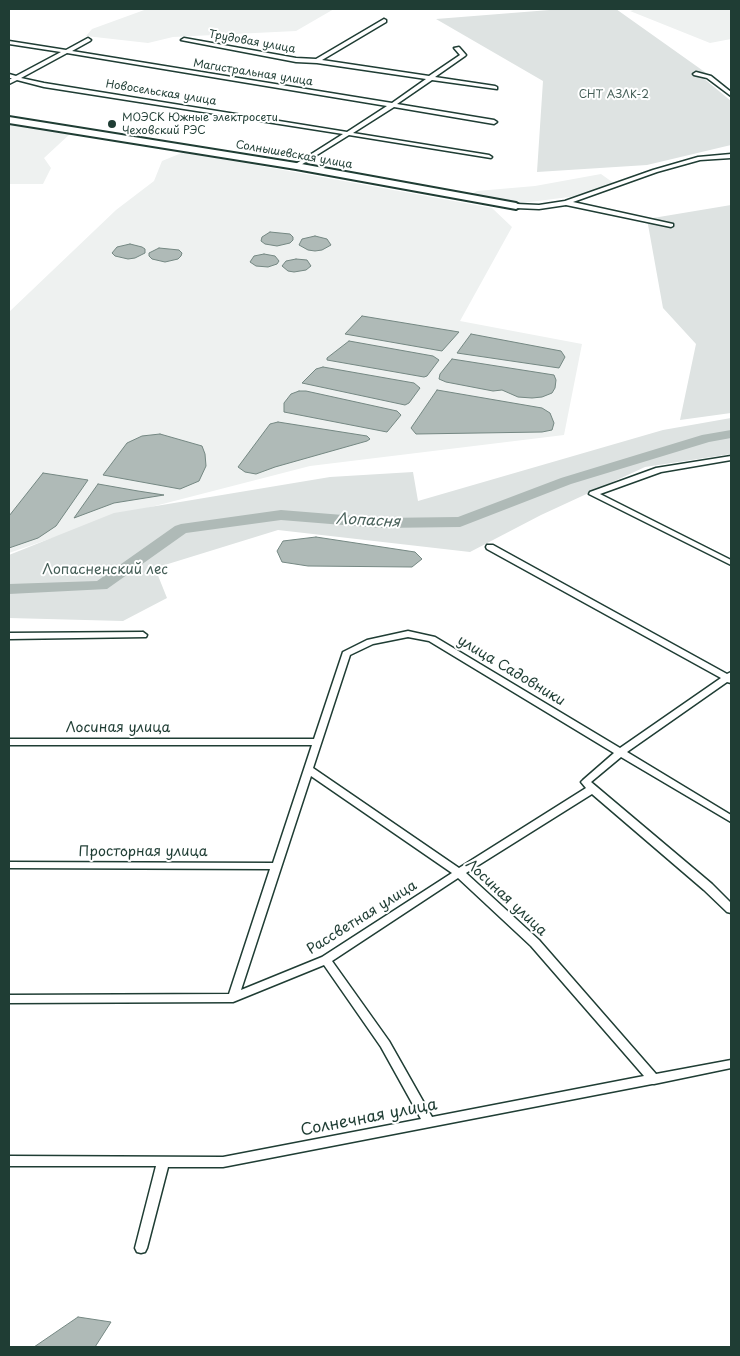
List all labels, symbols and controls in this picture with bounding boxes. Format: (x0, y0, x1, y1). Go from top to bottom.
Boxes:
street label: Трудовая улица (208, 28, 296, 56)
street label: Магистральная улица (192, 57, 314, 89)
street label: Новосельская улица (105, 78, 217, 108)
park label: СНТ АЗЛК-2 (579, 88, 649, 102)
place label: МОЭСК Южные электросети Чеховский РЭС (122, 111, 278, 137)
marker: МОЭСК Южные электросети Чеховский РЭС (106, 118, 118, 130)
street label: Солнышевская улица (235, 138, 353, 172)
water label: Лопасня (335, 510, 401, 532)
park label: Лопасненский лес (42, 562, 168, 578)
street label: улица Садовники (454, 632, 568, 710)
street label: Лосиная улица (66, 720, 170, 736)
street label: Просторная улица (78, 844, 208, 860)
street label: Лосиная улица (462, 856, 550, 940)
street label: Рассветная улица (304, 877, 420, 959)
street label: Солнечная улица (299, 1095, 439, 1141)

